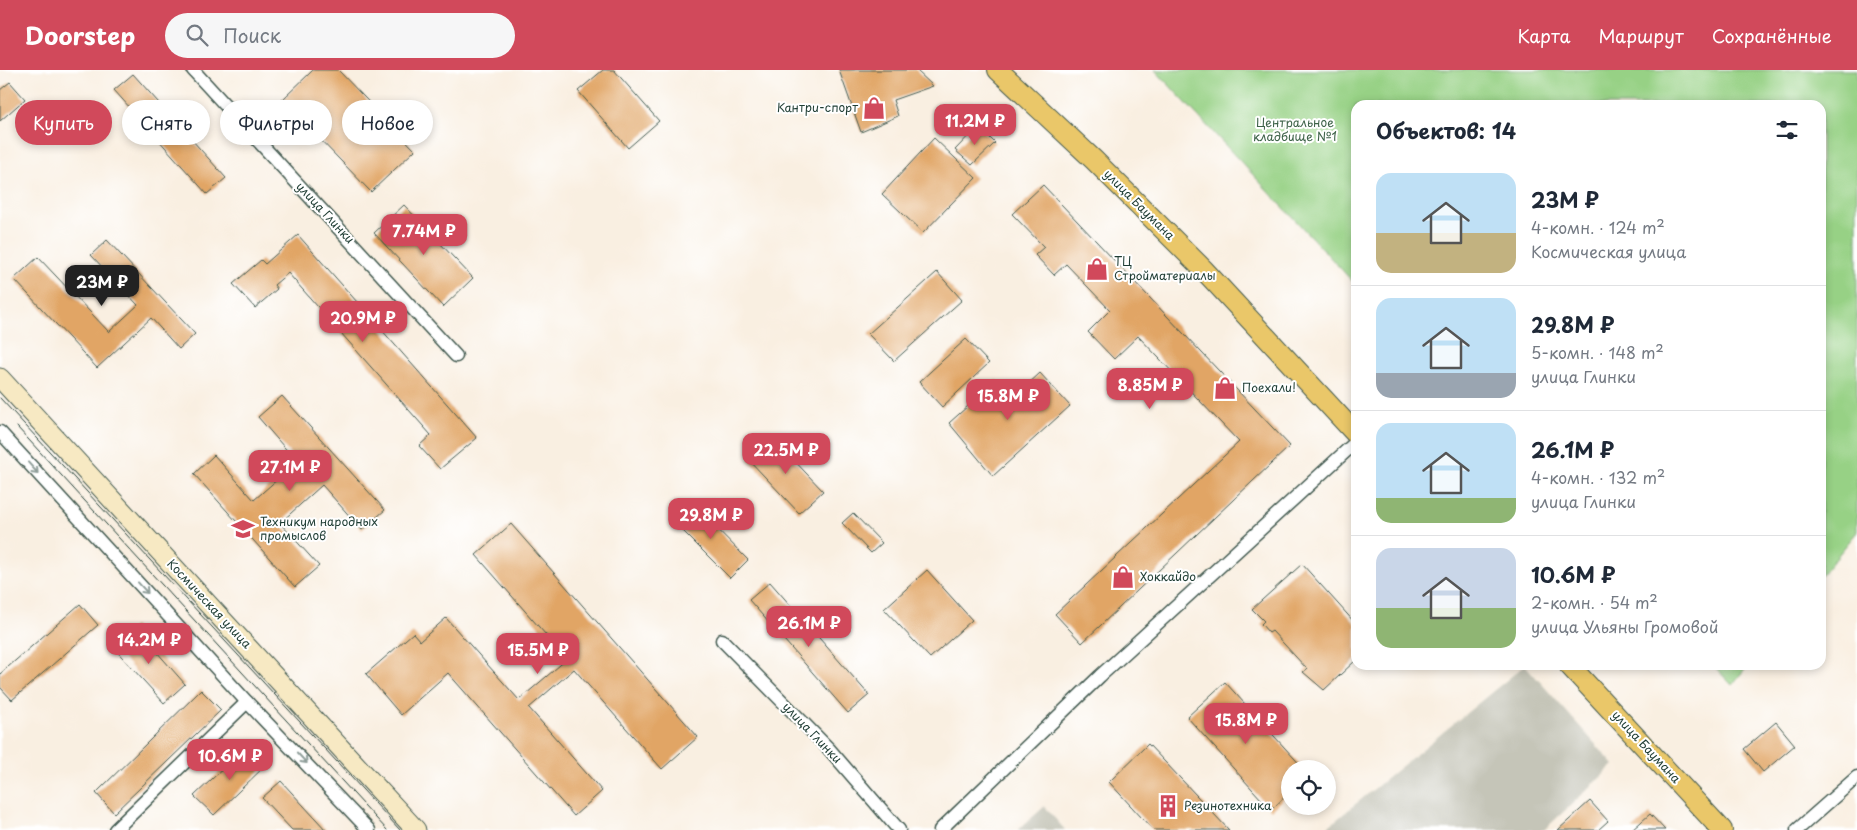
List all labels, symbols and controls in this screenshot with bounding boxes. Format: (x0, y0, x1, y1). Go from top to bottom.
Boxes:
search box (165, 13, 515, 58)
text: Doorstep (25, 17, 135, 53)
icon: search (183, 21, 211, 49)
text: Поиск (223, 21, 281, 49)
text: Карта (1518, 22, 1570, 49)
text: Маршрут (1598, 22, 1684, 49)
text: Сохранённые (1712, 22, 1832, 49)
shop icon: Кантри-спорт (861, 95, 887, 121)
place label: Кантри-спорт (777, 98, 858, 116)
chip: Купить (15, 100, 112, 145)
chip: Снять (122, 100, 210, 145)
chip: Фильтры (220, 100, 332, 145)
chip: Новое (342, 100, 433, 145)
pin: 11.2M ₽ (929, 104, 1021, 146)
text: 11.2M ₽ (945, 108, 1005, 132)
park label: Центральное кладбище №1 (1253, 113, 1337, 145)
text: Объектов: 14 (1376, 114, 1516, 146)
icon: filters (1773, 116, 1801, 144)
street label: улица Баумана (1100, 165, 1180, 244)
street label: улица Глинки (292, 177, 359, 247)
text: 23M ₽ (1531, 183, 1599, 215)
icon: home (1416, 193, 1476, 253)
pin: 7.74M ₽ (378, 214, 470, 256)
text: 4-комн. · 124 m² (1531, 215, 1665, 239)
text: 7.74M ₽ (392, 218, 456, 242)
text: Космическая улица (1531, 239, 1686, 263)
place label: ТЦ Стройматериалы (1114, 252, 1216, 284)
shop icon: ТЦ Стройматериалы (1084, 256, 1110, 282)
pin: 23M ₽ (67, 264, 137, 307)
text: 23M ₽ (76, 269, 128, 293)
pin: 20.9M ₽ (317, 300, 409, 343)
text: 20.9M ₽ (330, 305, 396, 329)
text: 29.8M ₽ (1531, 308, 1614, 340)
icon: home (1416, 318, 1476, 378)
text: 5-комн. · 148 m² (1531, 340, 1664, 364)
text: улица Глинки (1531, 364, 1636, 388)
pin: 8.85M ₽ (1104, 368, 1196, 410)
text: 8.85M ₽ (1118, 372, 1182, 396)
shop icon: Поехали! (1212, 375, 1238, 401)
pin: 15.8M ₽ (962, 378, 1054, 421)
place label: Поехали! (1242, 378, 1296, 396)
text: 15.8M ₽ (977, 383, 1039, 407)
pin: 22.5M ₽ (740, 432, 832, 475)
text: 26.1M ₽ (1531, 433, 1614, 465)
text: 22.5M ₽ (753, 437, 819, 461)
icon: home (1416, 443, 1476, 503)
pin: 27.1M ₽ (244, 450, 336, 492)
text: 27.1M ₽ (260, 454, 320, 478)
one-way arrow (27, 462, 39, 474)
text: 4-комн. · 132 m² (1531, 465, 1665, 489)
text: улица Глинки (1531, 489, 1636, 513)
pin: 29.8M ₽ (665, 498, 757, 540)
text: 29.8M ₽ (679, 502, 743, 526)
place label: Техникум народных промыслов (260, 512, 378, 544)
school or university icon: Техникум народных промыслов (230, 516, 256, 542)
street label: Космическая улица (163, 555, 256, 652)
text: 10.6M ₽ (1531, 558, 1615, 590)
shop icon: Хоккайдо (1110, 564, 1136, 590)
place label: Хоккайдо (1140, 567, 1196, 585)
icon: home (1416, 568, 1476, 628)
one-way arrow (136, 581, 148, 594)
text: 2-комн. · 54 m² (1531, 590, 1658, 614)
pin: 26.1M ₽ (763, 606, 855, 648)
text: 26.1M ₽ (777, 610, 841, 634)
text: улица Ульяны Громовой (1531, 614, 1718, 638)
pin: 14.2M ₽ (103, 622, 195, 665)
text: 14.2M ₽ (117, 627, 181, 651)
pin: 15.5M ₽ (492, 632, 584, 675)
text: 15.5M ₽ (507, 637, 569, 661)
street label: улица Глинки (779, 698, 847, 767)
pin: 15.8M ₽ (1200, 702, 1292, 745)
street label: улица Баумана (1608, 706, 1686, 787)
text: 15.8M ₽ (1215, 707, 1277, 731)
pin: 10.6M ₽ (184, 738, 276, 781)
text: 10.6M ₽ (198, 743, 262, 767)
one-way arrow (296, 751, 308, 764)
map controls (1281, 760, 1336, 815)
button: locate (1281, 760, 1336, 815)
building icon: Резинотехника (1155, 793, 1181, 819)
place label: Резинотехника (1184, 796, 1272, 814)

